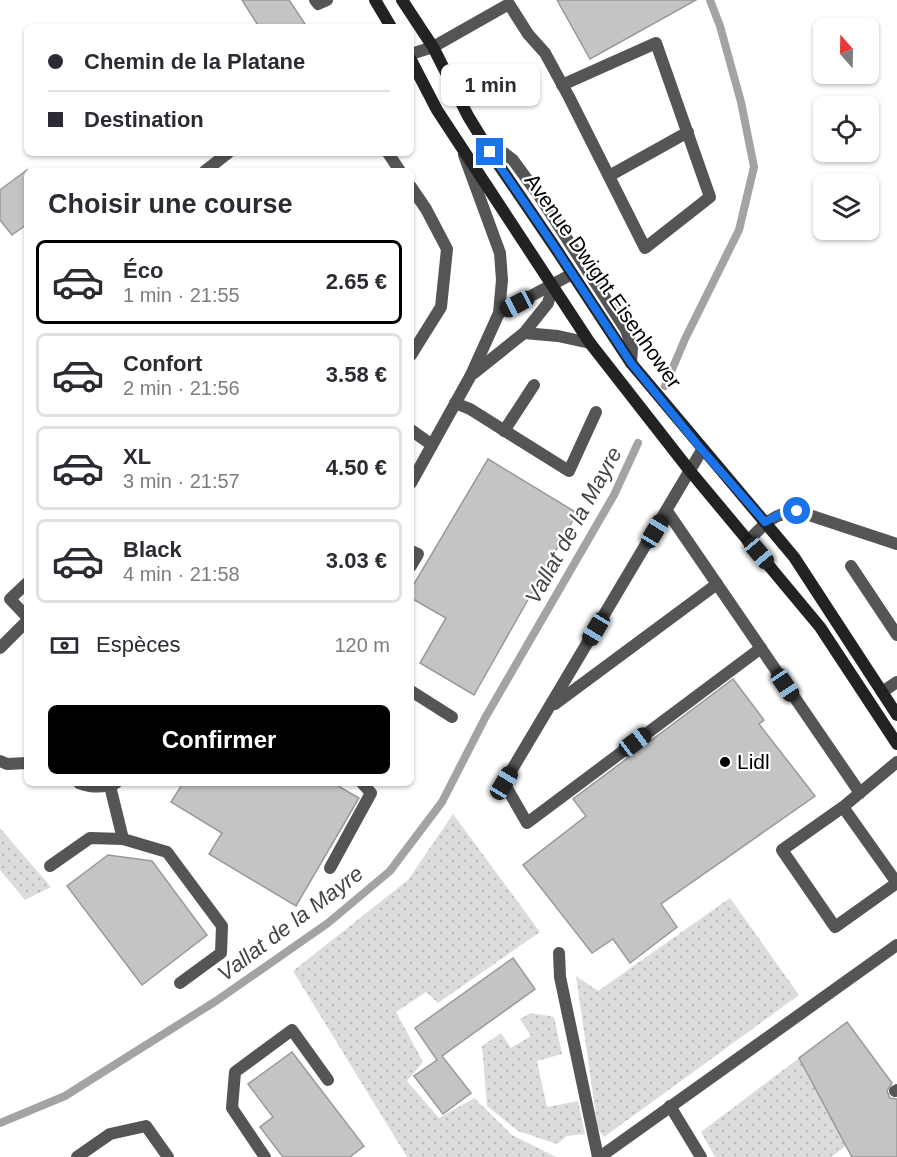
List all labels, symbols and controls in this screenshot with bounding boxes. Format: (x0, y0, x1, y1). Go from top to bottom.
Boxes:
north arrow (813, 18, 879, 84)
map controls (813, 18, 879, 240)
text: Chemin de la Platane (84, 49, 305, 74)
callout: 1 min (440, 65, 540, 107)
text: 1 min (464, 74, 517, 96)
button: locate (813, 96, 879, 162)
text: Destination (84, 107, 204, 132)
route end (476, 138, 503, 165)
street label: Avenue Dwight Eisenhower (520, 169, 686, 392)
button: layers (813, 174, 879, 240)
text: Choisir une course (48, 189, 293, 219)
icon: car (51, 255, 105, 309)
text: Éco (123, 258, 163, 283)
text: 2.65 € (326, 269, 387, 294)
text: 1 min · 21:55 (123, 284, 240, 306)
car (497, 288, 537, 320)
icon: car (51, 348, 105, 402)
text: Confort (123, 351, 202, 376)
text: 3.58 € (326, 362, 387, 387)
text: 2 min · 21:56 (123, 377, 240, 399)
icon: car (51, 441, 105, 495)
water label: Vallat de la Mayre (520, 443, 627, 608)
text: XL (123, 444, 151, 469)
text: 4.50 € (326, 455, 387, 480)
text: 3 min · 21:57 (123, 470, 240, 492)
route start (783, 497, 810, 524)
car (638, 511, 672, 551)
car (741, 533, 777, 573)
icon: car (51, 534, 105, 588)
text: Black (123, 537, 182, 562)
text: 3.03 € (326, 548, 387, 573)
text: 4 min · 21:58 (123, 563, 240, 585)
car (579, 609, 613, 649)
icon: cash (48, 629, 81, 662)
text: Espèces (96, 632, 180, 657)
text: 120 m (334, 634, 390, 656)
car (767, 665, 803, 705)
button: Confirmer (48, 705, 390, 774)
car (615, 724, 655, 760)
place label: Lidl (737, 750, 770, 773)
marker: Lidl (718, 755, 732, 769)
car (487, 763, 521, 803)
water label: Vallat de la Mayre (213, 861, 368, 986)

